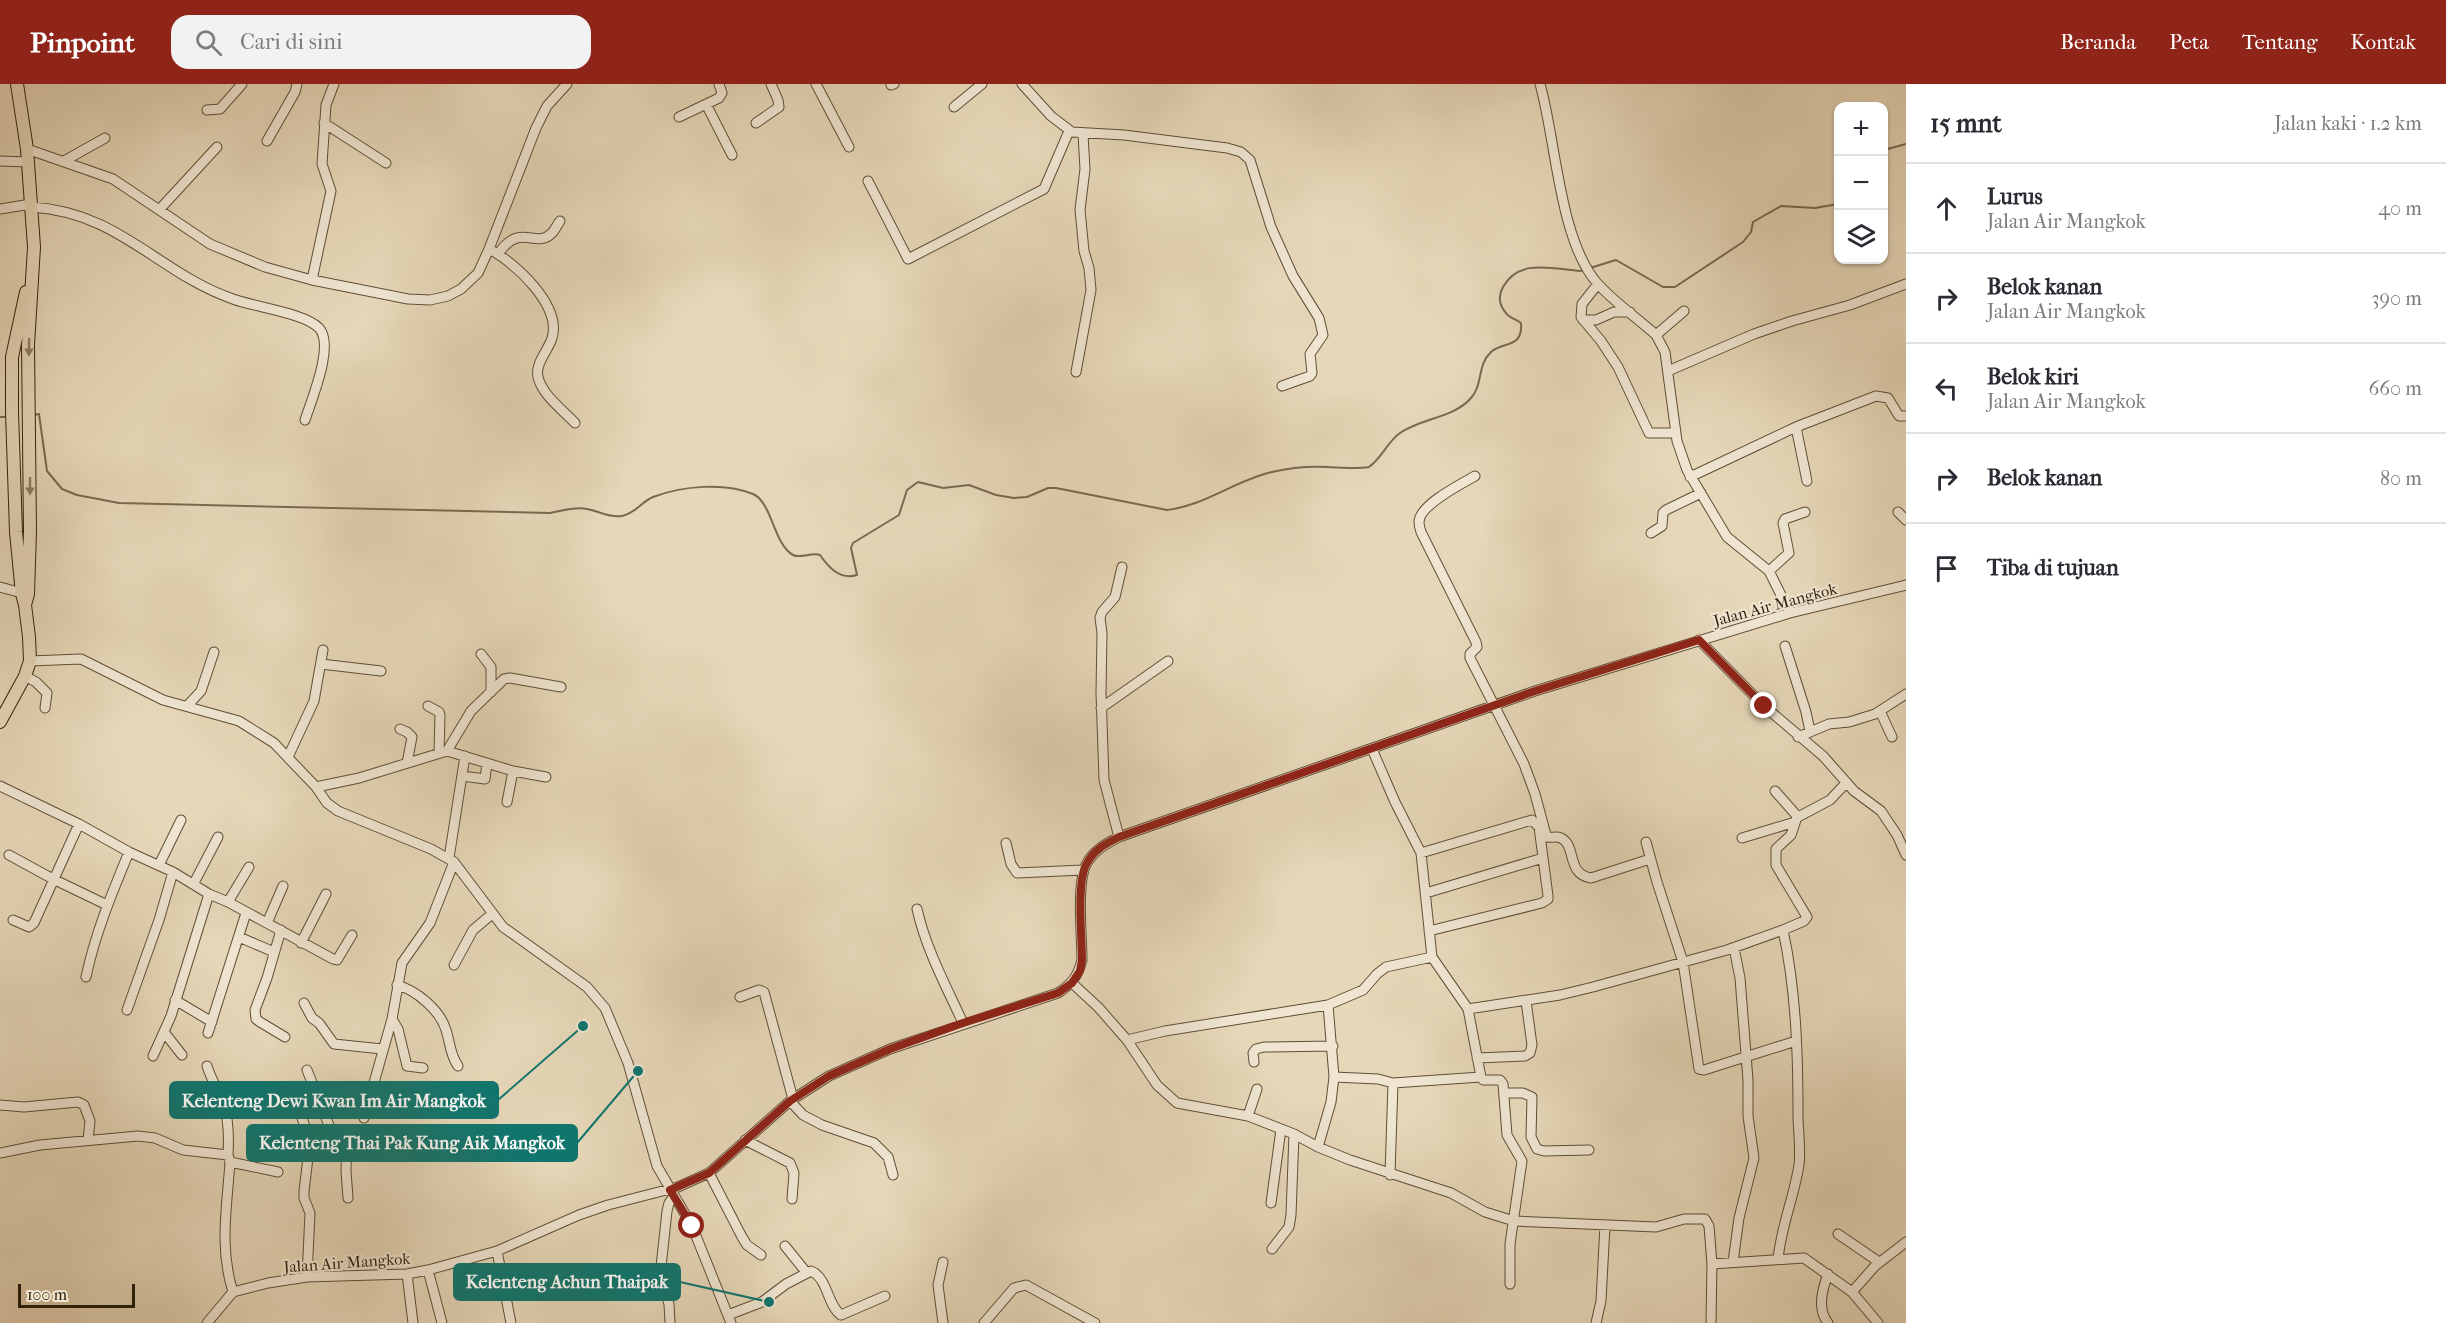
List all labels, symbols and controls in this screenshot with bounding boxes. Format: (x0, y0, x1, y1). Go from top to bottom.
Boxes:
search box (171, 15, 591, 69)
text: Pinpoint (30, 26, 135, 59)
icon: search (192, 26, 225, 59)
text: Cari di sini (240, 29, 343, 55)
text: Beranda (2060, 30, 2136, 54)
text: Peta (2169, 30, 2209, 54)
text: Tentang (2242, 30, 2318, 54)
text: Kontak (2351, 30, 2416, 54)
map controls (1834, 102, 1888, 264)
button: + (1834, 102, 1888, 156)
text: 15 mnt (1930, 108, 2002, 139)
text: Jalan kaki · 1.2 km (2274, 112, 2422, 135)
button: − (1834, 156, 1888, 210)
text: Lurus (1987, 184, 2043, 210)
icon: ahead (1930, 192, 1963, 225)
text: 40 m (2378, 197, 2422, 220)
button: layers (1834, 210, 1888, 264)
text: Jalan Air Mangkok (1987, 210, 2146, 233)
text: Belok kanan (1987, 274, 2102, 300)
icon: right (1930, 282, 1963, 315)
text: 390 m (2371, 287, 2422, 310)
text: Jalan Air Mangkok (1987, 300, 2146, 323)
one-way arrow (24, 338, 33, 357)
text: Belok kiri (1987, 364, 2079, 390)
icon: left (1930, 372, 1963, 405)
text: 660 m (2368, 377, 2422, 400)
text: Jalan Air Mangkok (1987, 390, 2146, 413)
icon: right (1930, 462, 1963, 495)
text: Belok kanan (1987, 465, 2102, 491)
text: 80 m (2380, 467, 2422, 490)
one-way arrow (25, 476, 35, 495)
icon: arrive (1930, 552, 1963, 585)
text: Tiba di tujuan (1987, 555, 2119, 581)
street label: Jalan Air Mangkok (1709, 579, 1840, 631)
route end (1750, 692, 1776, 718)
callout: Kelenteng Dewi Kwan Im Air Mangkok (170, 1082, 498, 1118)
text: Kelenteng Dewi Kwan Im Air Mangkok (182, 1091, 487, 1112)
callout: Kelenteng Thai Pak Kung Aik Mangkok (247, 1125, 577, 1161)
text: Kelenteng Thai Pak Kung Aik Mangkok (259, 1133, 566, 1154)
route start (678, 1212, 704, 1238)
street label: Jalan Air Mangkok (281, 1249, 412, 1277)
callout: Kelenteng Achun Thaipak (454, 1264, 680, 1300)
text: Kelenteng Achun Thaipak (466, 1272, 669, 1293)
scale bar (18, 1281, 135, 1308)
text: 100 m (27, 1285, 67, 1304)

